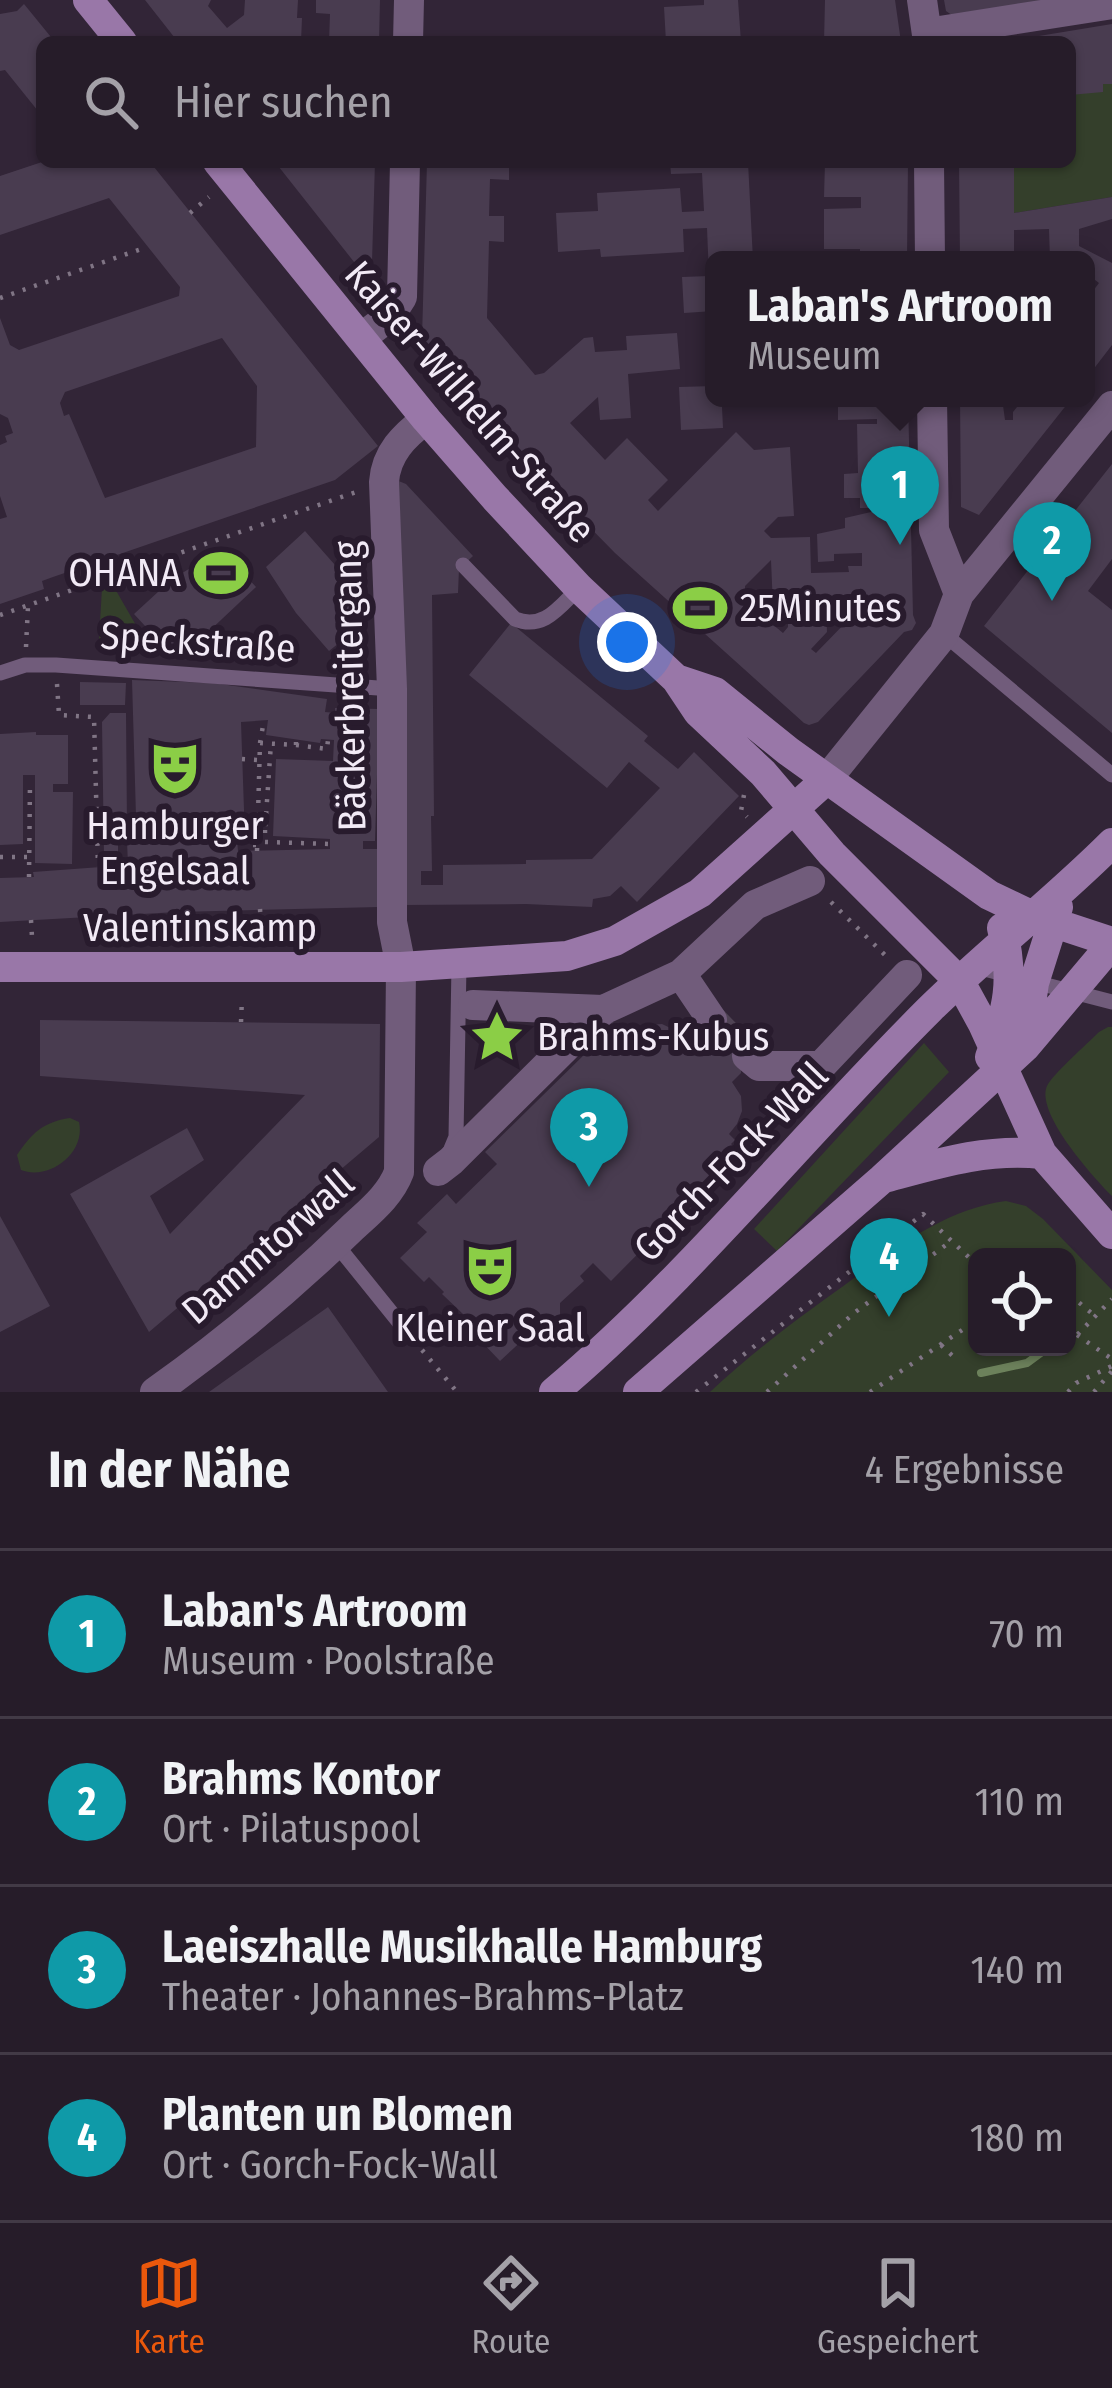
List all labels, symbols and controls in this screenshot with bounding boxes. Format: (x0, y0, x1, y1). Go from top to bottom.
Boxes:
search box (36, 36, 1076, 168)
icon: search (78, 69, 144, 135)
text: Hier suchen (174, 75, 393, 129)
popup (705, 251, 1095, 407)
street label: Kaiser-Wilhelm-Straße (335, 252, 605, 552)
text: Laban's Artroom (747, 279, 1053, 333)
text: Museum (747, 333, 882, 379)
pin: 1 (861, 446, 939, 545)
pin: 2 (1013, 502, 1091, 601)
street label: Bäckerbreitergang (324, 540, 376, 832)
sports icon: OHANA (192, 544, 250, 602)
place label: OHANA (68, 550, 181, 596)
sports icon: 25Minutes (671, 579, 729, 637)
place label: 25Minutes (740, 585, 902, 631)
street label: Speckstraße (99, 612, 297, 672)
your location (597, 612, 657, 672)
theatre icon: Hamburger Engelsaal (146, 739, 204, 797)
place label: Hamburger Engelsaal (86, 803, 264, 894)
street label: Valentinskamp (83, 905, 317, 951)
place icon: Brahms-Kubus (468, 1008, 526, 1066)
place label: Brahms-Kubus (537, 1014, 770, 1060)
street label: Gorch-Fock-Wall (625, 1053, 837, 1271)
pin: 3 (550, 1088, 628, 1187)
street label: Dammtorwall (173, 1160, 363, 1334)
pin: 4 (850, 1218, 928, 1317)
theatre icon: Kleiner Saal (461, 1241, 519, 1299)
map controls (968, 1248, 1076, 1356)
button: locate (968, 1248, 1076, 1356)
place label: Kleiner Saal (395, 1305, 585, 1351)
text: In der Nähe (48, 1439, 290, 1501)
text: 4 Ergebnisse (865, 1447, 1064, 1493)
text: Laban's Artroom (162, 1584, 468, 1638)
text: 1 (79, 1611, 95, 1657)
text: 70 m (989, 1611, 1064, 1657)
text: Museum · Poolstraße (162, 1638, 495, 1684)
text: Brahms Kontor (162, 1752, 440, 1806)
text: 2 (78, 1779, 96, 1825)
text: 110 m (975, 1779, 1064, 1825)
text: Ort · Pilatuspool (162, 1806, 421, 1852)
text: Laeiszhalle Musikhalle Hamburg (162, 1920, 762, 1974)
text: 3 (78, 1947, 96, 1993)
text: 140 m (970, 1947, 1064, 1993)
text: Theater · Johannes-Brahms-Platz (162, 1974, 684, 2020)
text: Planten un Blomen (162, 2088, 513, 2142)
text: 4 (77, 2115, 97, 2161)
text: 180 m (970, 2115, 1064, 2161)
text: Ort · Gorch-Fock-Wall (162, 2142, 498, 2188)
tab: Karte (133, 2250, 205, 2362)
tab: Route (472, 2250, 550, 2362)
tab: Gespeichert (817, 2250, 979, 2362)

